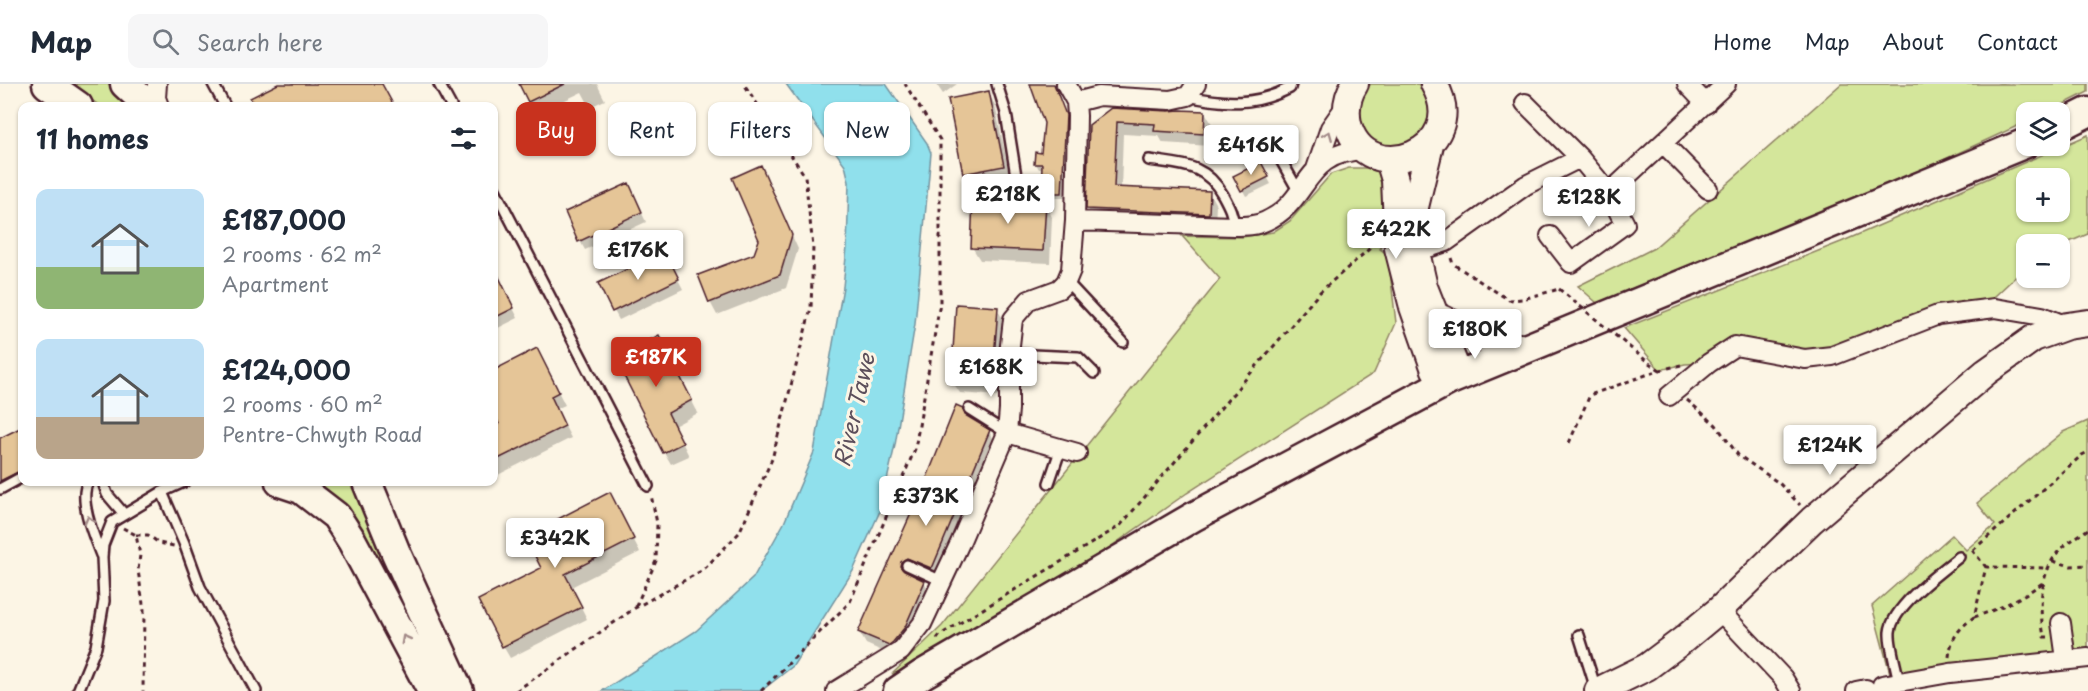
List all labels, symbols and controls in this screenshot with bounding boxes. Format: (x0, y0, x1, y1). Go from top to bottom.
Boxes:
search box (128, 14, 548, 68)
text: Map (30, 20, 92, 63)
icon: search (149, 25, 182, 58)
text: Search here (197, 25, 323, 58)
text: Home (1713, 25, 1772, 57)
text: Map (1805, 25, 1850, 57)
text: About (1883, 25, 1944, 57)
text: Contact (1977, 25, 2058, 57)
chip: Buy (516, 102, 596, 156)
chip: Rent (608, 102, 696, 156)
chip: Filters (708, 102, 812, 156)
chip: New (824, 102, 910, 156)
map controls (2016, 102, 2070, 288)
button: layers (2016, 102, 2070, 156)
text: 11 homes (36, 119, 149, 158)
icon: filters (447, 122, 480, 155)
pin: £416K (1209, 125, 1293, 176)
text: £416K (1218, 129, 1284, 159)
one-way arrow (1321, 130, 1333, 141)
button: + (2016, 168, 2070, 222)
pin: £218K (966, 174, 1050, 225)
pin: £128K (1547, 177, 1631, 228)
text: £218K (975, 178, 1041, 208)
text: £128K (1557, 181, 1621, 211)
text: £187,000 (222, 200, 346, 239)
pin: £422K (1354, 209, 1438, 260)
icon: home (84, 213, 156, 285)
text: £422K (1361, 213, 1431, 243)
pin: £176K (596, 230, 680, 281)
text: £176K (607, 234, 669, 264)
button: − (2016, 234, 2070, 288)
text: 2 rooms · 62 m² (222, 239, 382, 269)
text: Apartment (222, 269, 329, 299)
pin: £180K (1433, 309, 1517, 360)
text: £180K (1443, 313, 1507, 343)
pin: £187K (614, 337, 698, 388)
text: £187K (625, 341, 687, 371)
pin: £168K (949, 347, 1033, 398)
water label: River Tawe (824, 349, 882, 470)
text: £124,000 (222, 350, 351, 389)
text: £168K (959, 351, 1023, 381)
icon: home (84, 363, 156, 435)
text: 2 rooms · 60 m² (222, 389, 383, 419)
text: Pentre-Chwyth Road (222, 419, 422, 449)
pin: £124K (1788, 425, 1872, 476)
text: £124K (1797, 429, 1863, 459)
pin: £373K (884, 476, 968, 527)
text: £373K (893, 480, 959, 510)
one-way arrow (84, 515, 97, 525)
pin: £342K (513, 518, 597, 569)
text: £342K (520, 522, 590, 552)
one-way arrow (401, 635, 412, 646)

